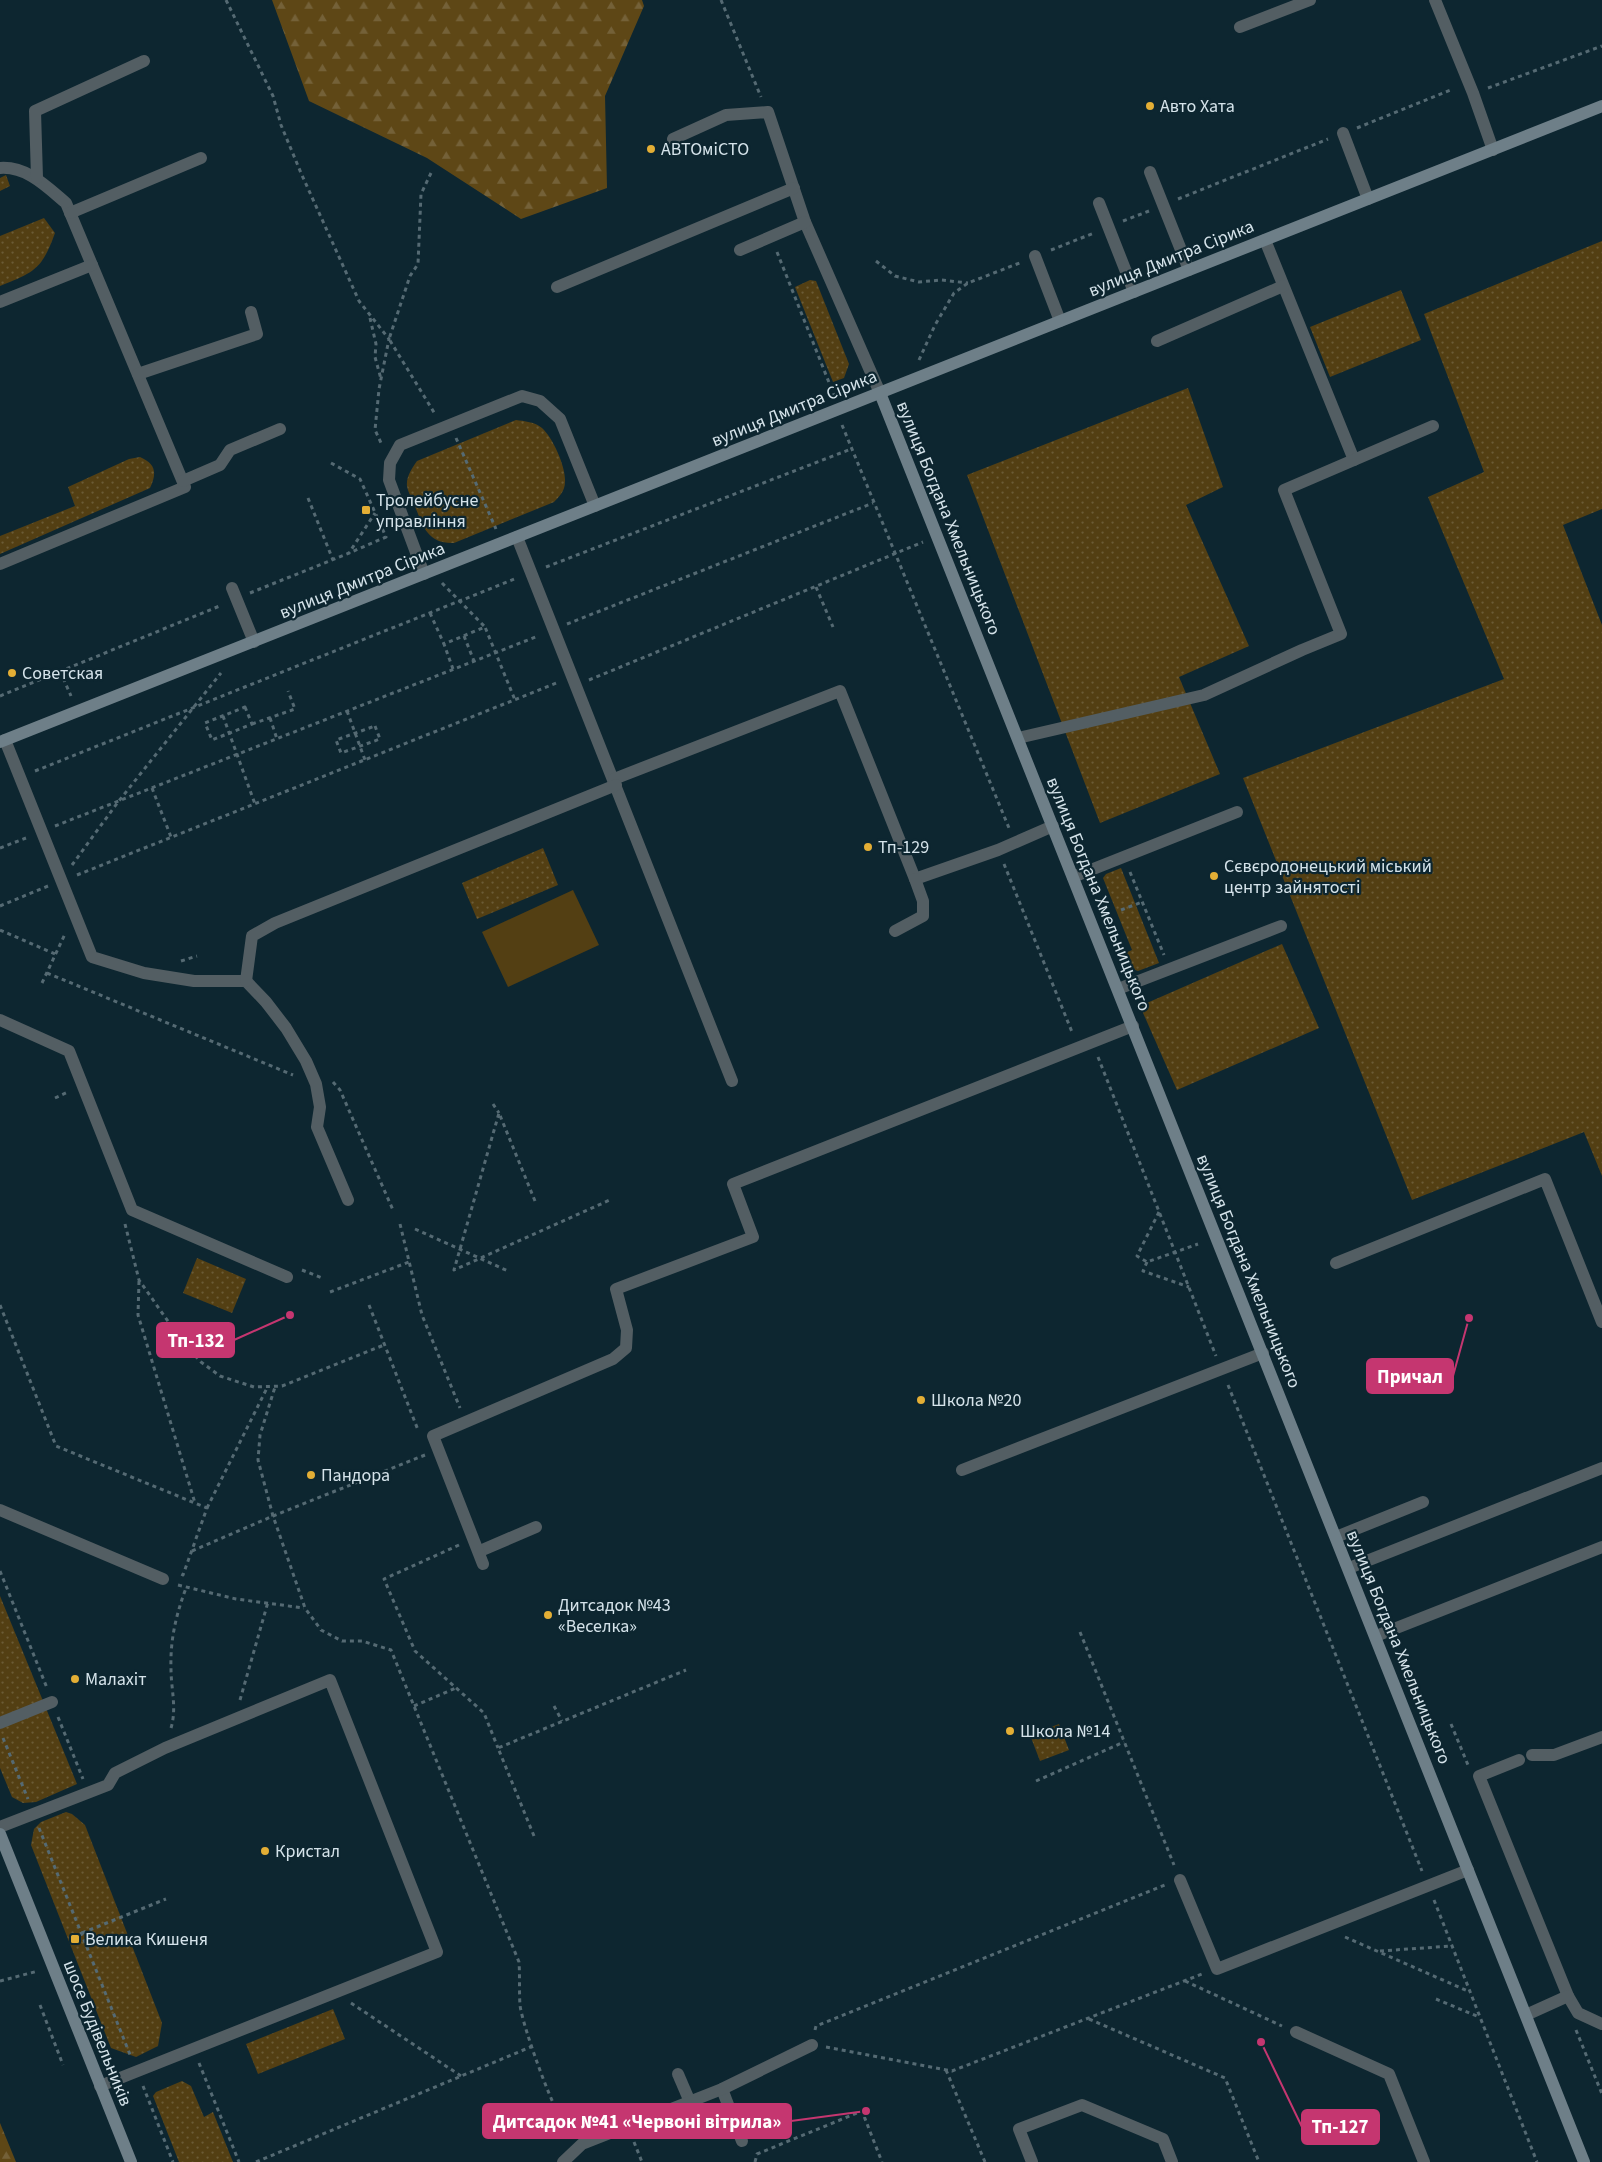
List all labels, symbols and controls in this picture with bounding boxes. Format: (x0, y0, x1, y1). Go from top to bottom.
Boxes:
place label: Авто Хата (1160, 94, 1235, 119)
marker: Авто Хата (1144, 100, 1156, 112)
place label: АВТОміСТО (661, 137, 749, 162)
marker: АВТОміСТО (645, 143, 657, 155)
street label: вулиця Дмитра Сірика (1085, 214, 1258, 303)
street label: вулиця Дмитра Сірика (708, 364, 881, 453)
street label: вулиця Богдана Хмельницького (890, 398, 1007, 639)
place label: Тролейбусне управління (376, 488, 479, 534)
marker: Тролейбусне управління (360, 504, 372, 516)
street label: вулиця Дмитра Сірика (276, 536, 449, 625)
place label: Советская (22, 661, 103, 686)
marker: Советская (6, 667, 18, 679)
street label: вулиця Богдана Хмельницького (1040, 774, 1157, 1015)
place label: Тп-129 (878, 835, 929, 860)
marker: Тп-129 (862, 841, 874, 853)
place label: Сєвєродонецький міський центр зайнятості (1224, 854, 1432, 900)
marker: Сєвєродонецький міський центр зайнятості (1208, 870, 1220, 882)
street label: вулиця Богдана Хмельницького (1190, 1151, 1307, 1392)
callout: Тп-132 (157, 1323, 234, 1357)
text: Тп-132 (167, 1328, 225, 1355)
callout: Причал (1367, 1359, 1453, 1393)
text: Причал (1377, 1364, 1443, 1391)
place label: Школа №20 (931, 1388, 1021, 1413)
marker: Школа №20 (915, 1394, 927, 1406)
place label: Пандора (321, 1463, 390, 1488)
marker: Пандора (305, 1469, 317, 1481)
street label: вулиця Богдана Хмельницького (1340, 1527, 1457, 1768)
place label: Дитсадок №43 «Веселка» (558, 1593, 671, 1639)
marker: Дитсадок №43 «Веселка» (542, 1609, 554, 1621)
place label: Малахіт (85, 1667, 147, 1692)
marker: Малахіт (69, 1673, 81, 1685)
place label: Школа №14 (1020, 1719, 1110, 1744)
marker: Школа №14 (1004, 1725, 1016, 1737)
place label: Кристал (275, 1839, 340, 1864)
marker: Кристал (259, 1845, 271, 1857)
place label: Велика Кишеня (85, 1927, 208, 1952)
marker: Велика Кишеня (69, 1933, 81, 1945)
street label: шосе Будівельників (57, 1956, 138, 2110)
callout: Дитсадок №41 «Червоні вітрила» (483, 2104, 791, 2138)
text: Дитсадок №41 «Червоні вітрила» (493, 2109, 781, 2136)
callout: Тп-127 (1302, 2110, 1379, 2144)
text: Тп-127 (1311, 2114, 1369, 2141)

